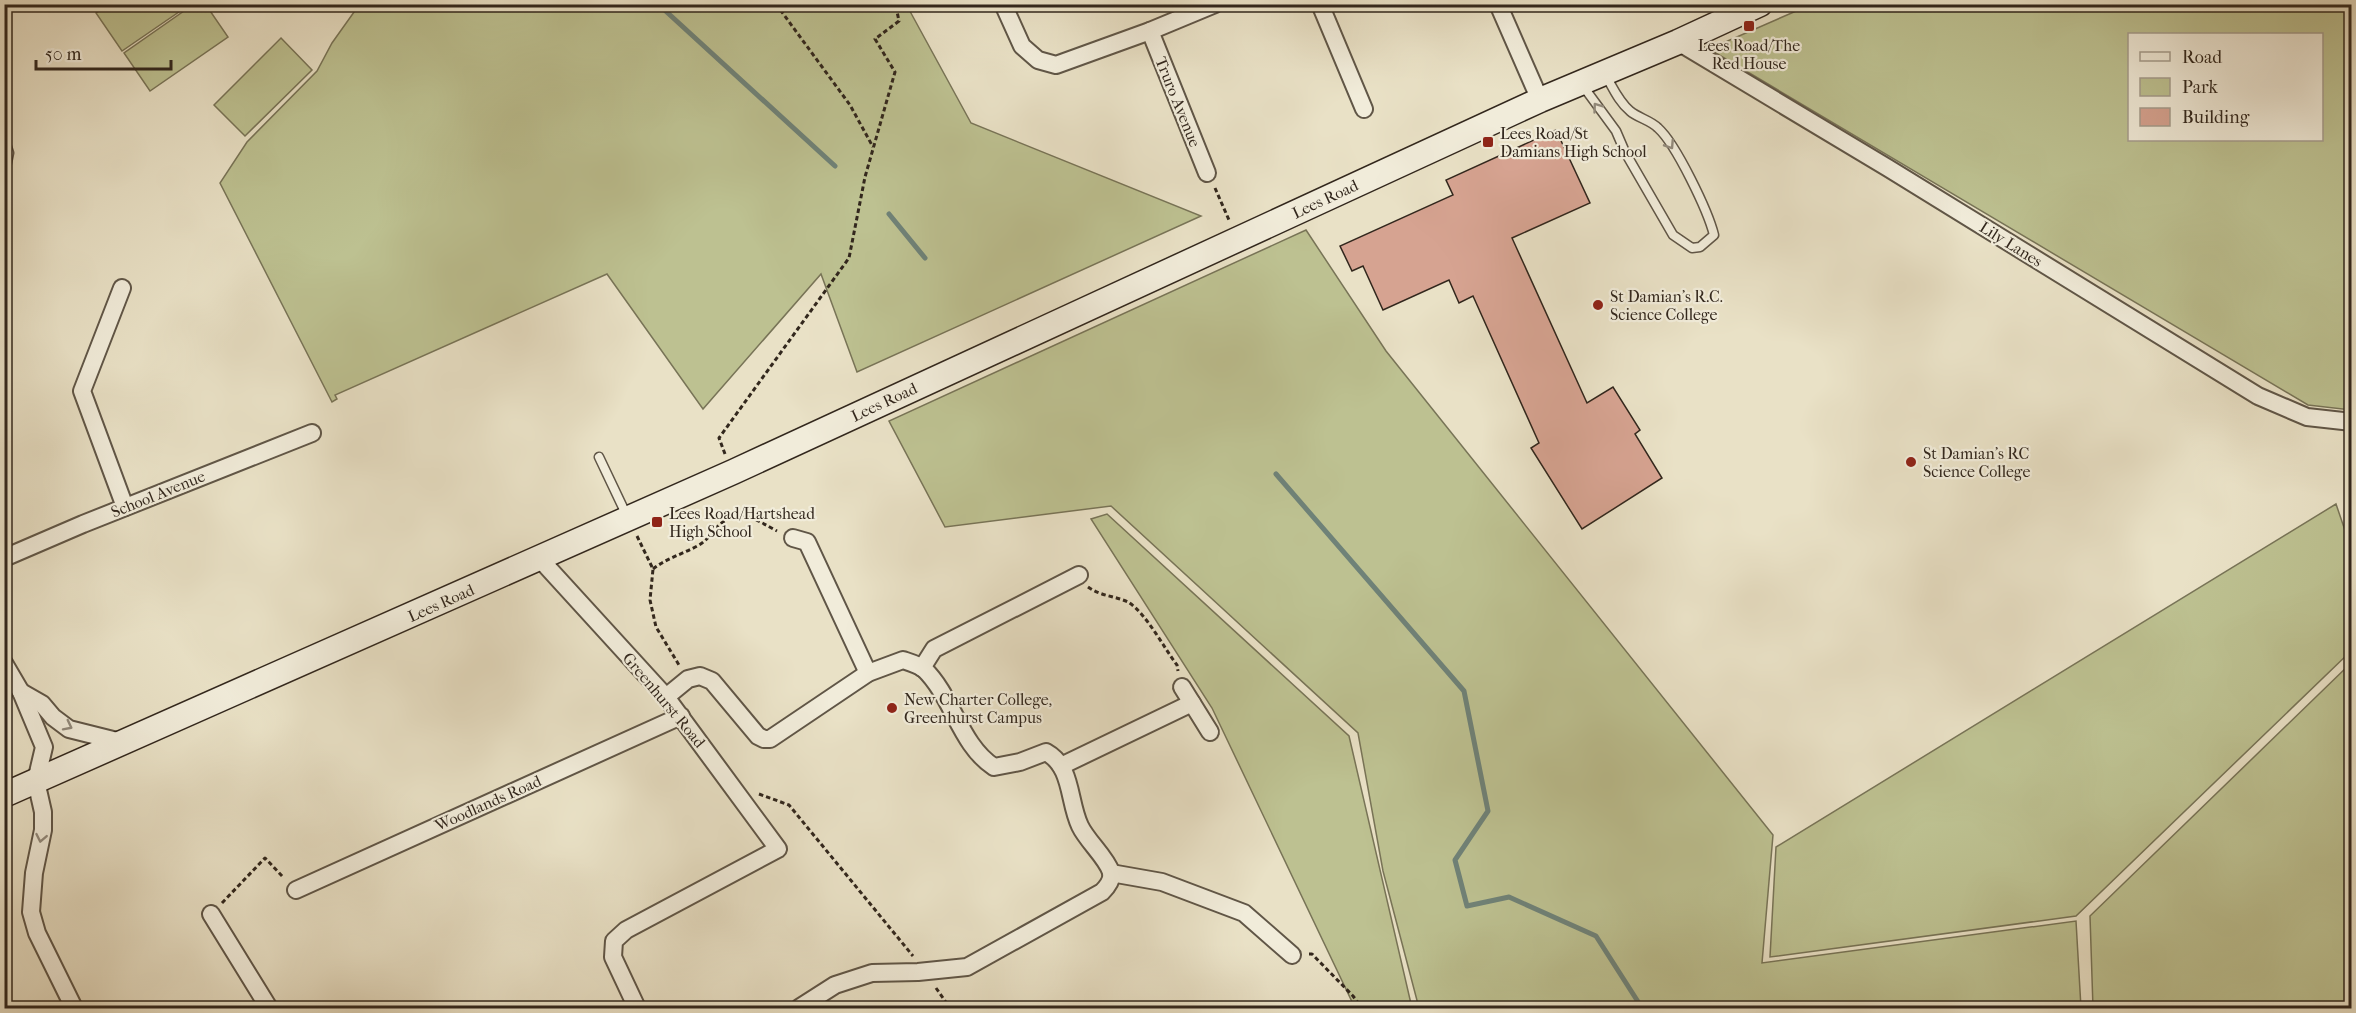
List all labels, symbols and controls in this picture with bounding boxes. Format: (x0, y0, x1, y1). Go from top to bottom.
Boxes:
marker: Lees Road/The Red House (1742, 19, 1756, 33)
scale bar (36, 33, 171, 71)
legend (2128, 33, 2323, 141)
place label: Lees Road/The Red House (1698, 36, 1800, 73)
text: 50 m (45, 44, 82, 65)
text: Road (2182, 47, 2222, 68)
street label: Truro Avenue (1151, 54, 1205, 150)
text: Park (2182, 77, 2219, 98)
one-way arrow (1593, 102, 1604, 113)
text: Building (2182, 107, 2250, 128)
place label: Lees Road/St Damians High School (1500, 124, 1647, 161)
marker: Lees Road/St Damians High School (1481, 135, 1495, 149)
one-way arrow (1663, 139, 1674, 150)
street label: Lees Road (1289, 175, 1361, 223)
street label: Lily Lanes (1976, 217, 2046, 271)
place label: St Damian's R.C. Science College (1610, 287, 1723, 324)
marker: St Damian's R.C. Science College (1591, 298, 1605, 312)
street label: Lees Road (848, 378, 920, 426)
place label: St Damian's RC Science College (1923, 444, 2030, 481)
marker: St Damian's RC Science College (1904, 455, 1918, 469)
street label: School Avenue (108, 466, 208, 521)
place label: Lees Road/Hartshead High School (669, 504, 815, 541)
marker: Lees Road/Hartshead High School (650, 515, 664, 529)
street label: Lees Road (405, 580, 477, 626)
street label: Greenhurst Road (619, 649, 710, 752)
place label: New Charter College, Greenhurst Campus (904, 690, 1052, 727)
marker: New Charter College, Greenhurst Campus (885, 701, 899, 715)
one-way arrow (62, 719, 72, 730)
street label: Woodlands Road (431, 771, 544, 835)
one-way arrow (35, 833, 48, 843)

